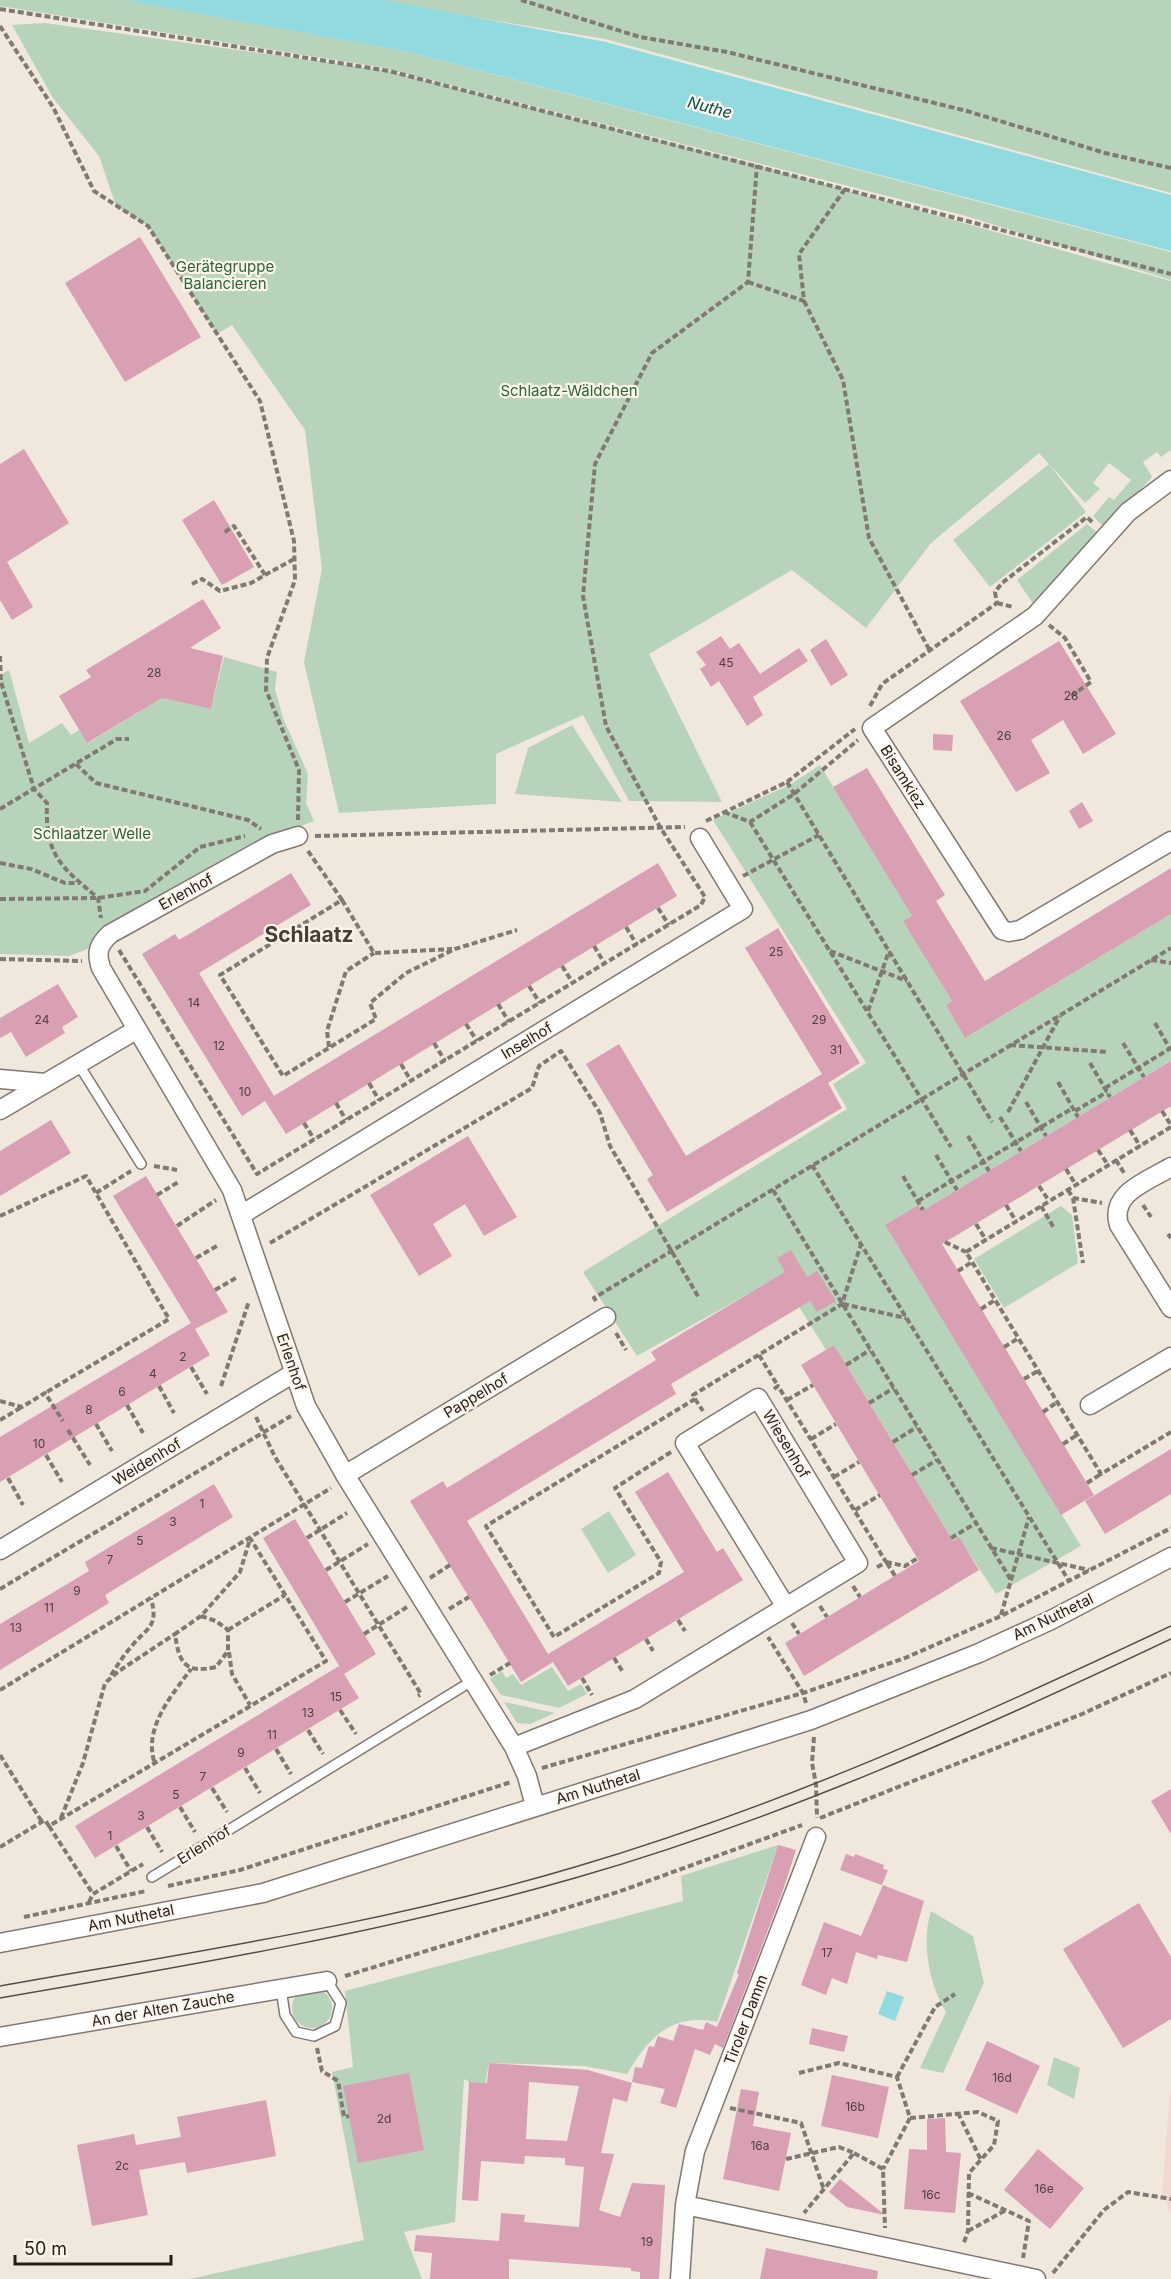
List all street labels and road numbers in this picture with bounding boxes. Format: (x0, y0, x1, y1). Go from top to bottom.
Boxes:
street label: Bisamkiez (876, 741, 930, 812)
street label: Erlenhof (155, 869, 217, 914)
street label: Inselhof (498, 1018, 556, 1063)
street label: Erlenhof (273, 1331, 310, 1394)
street label: Pappelhof (440, 1369, 512, 1422)
street label: Wiesenhof (759, 1406, 814, 1482)
street label: Weidenhof (109, 1433, 185, 1489)
street label: Am Nuthetal (1009, 1589, 1096, 1644)
street label: Am Nuthetal (553, 1765, 642, 1808)
street label: Erlenhof (173, 1821, 234, 1868)
street label: Am Nuthetal (86, 1900, 176, 1935)
street label: Tiroler Damm (720, 1972, 772, 2068)
street label: An der Alten Zauche (90, 1987, 236, 2030)

